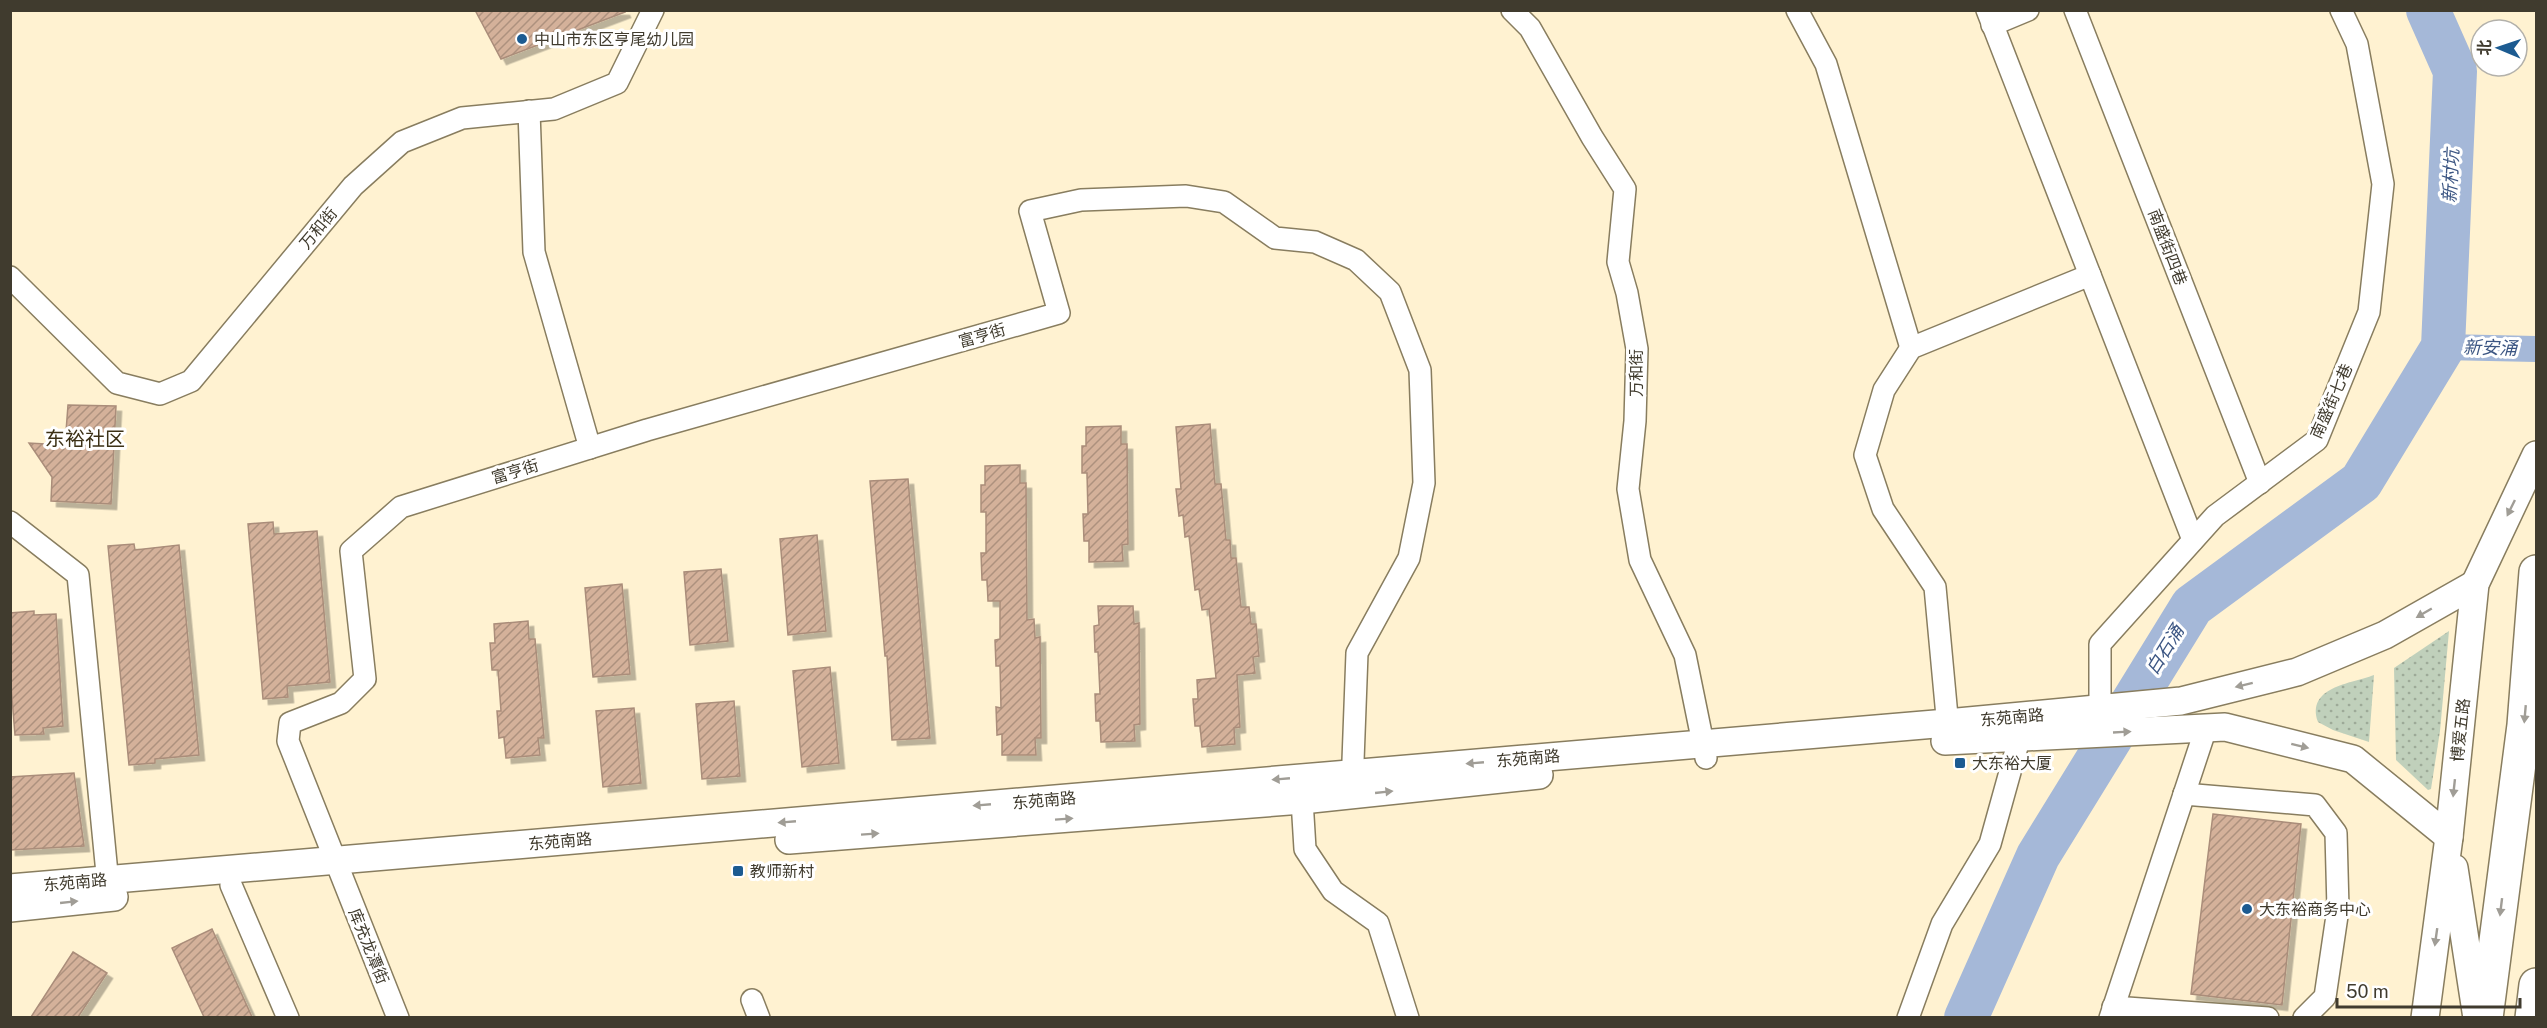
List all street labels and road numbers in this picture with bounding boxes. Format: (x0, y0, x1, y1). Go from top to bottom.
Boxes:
street label: 万和街 (296, 204, 341, 253)
street label: 南盛街四巷 (2144, 206, 2191, 288)
street label: 富亨街 (956, 320, 1008, 351)
street label: 万和街 (1627, 349, 1646, 397)
street label: 南盛街七巷 (2307, 361, 2356, 442)
street label: 富亨街 (489, 455, 541, 488)
street label: 博爱五路 (2448, 697, 2473, 763)
street label: 东苑南路 (1979, 705, 2045, 730)
street label: 东苑南路 (1495, 746, 1561, 771)
street label: 东苑南路 (1011, 788, 1077, 813)
street label: 东苑南路 (527, 829, 593, 854)
street label: 东苑南路 (42, 870, 108, 895)
street label: 库充龙潭街 (345, 906, 392, 987)

